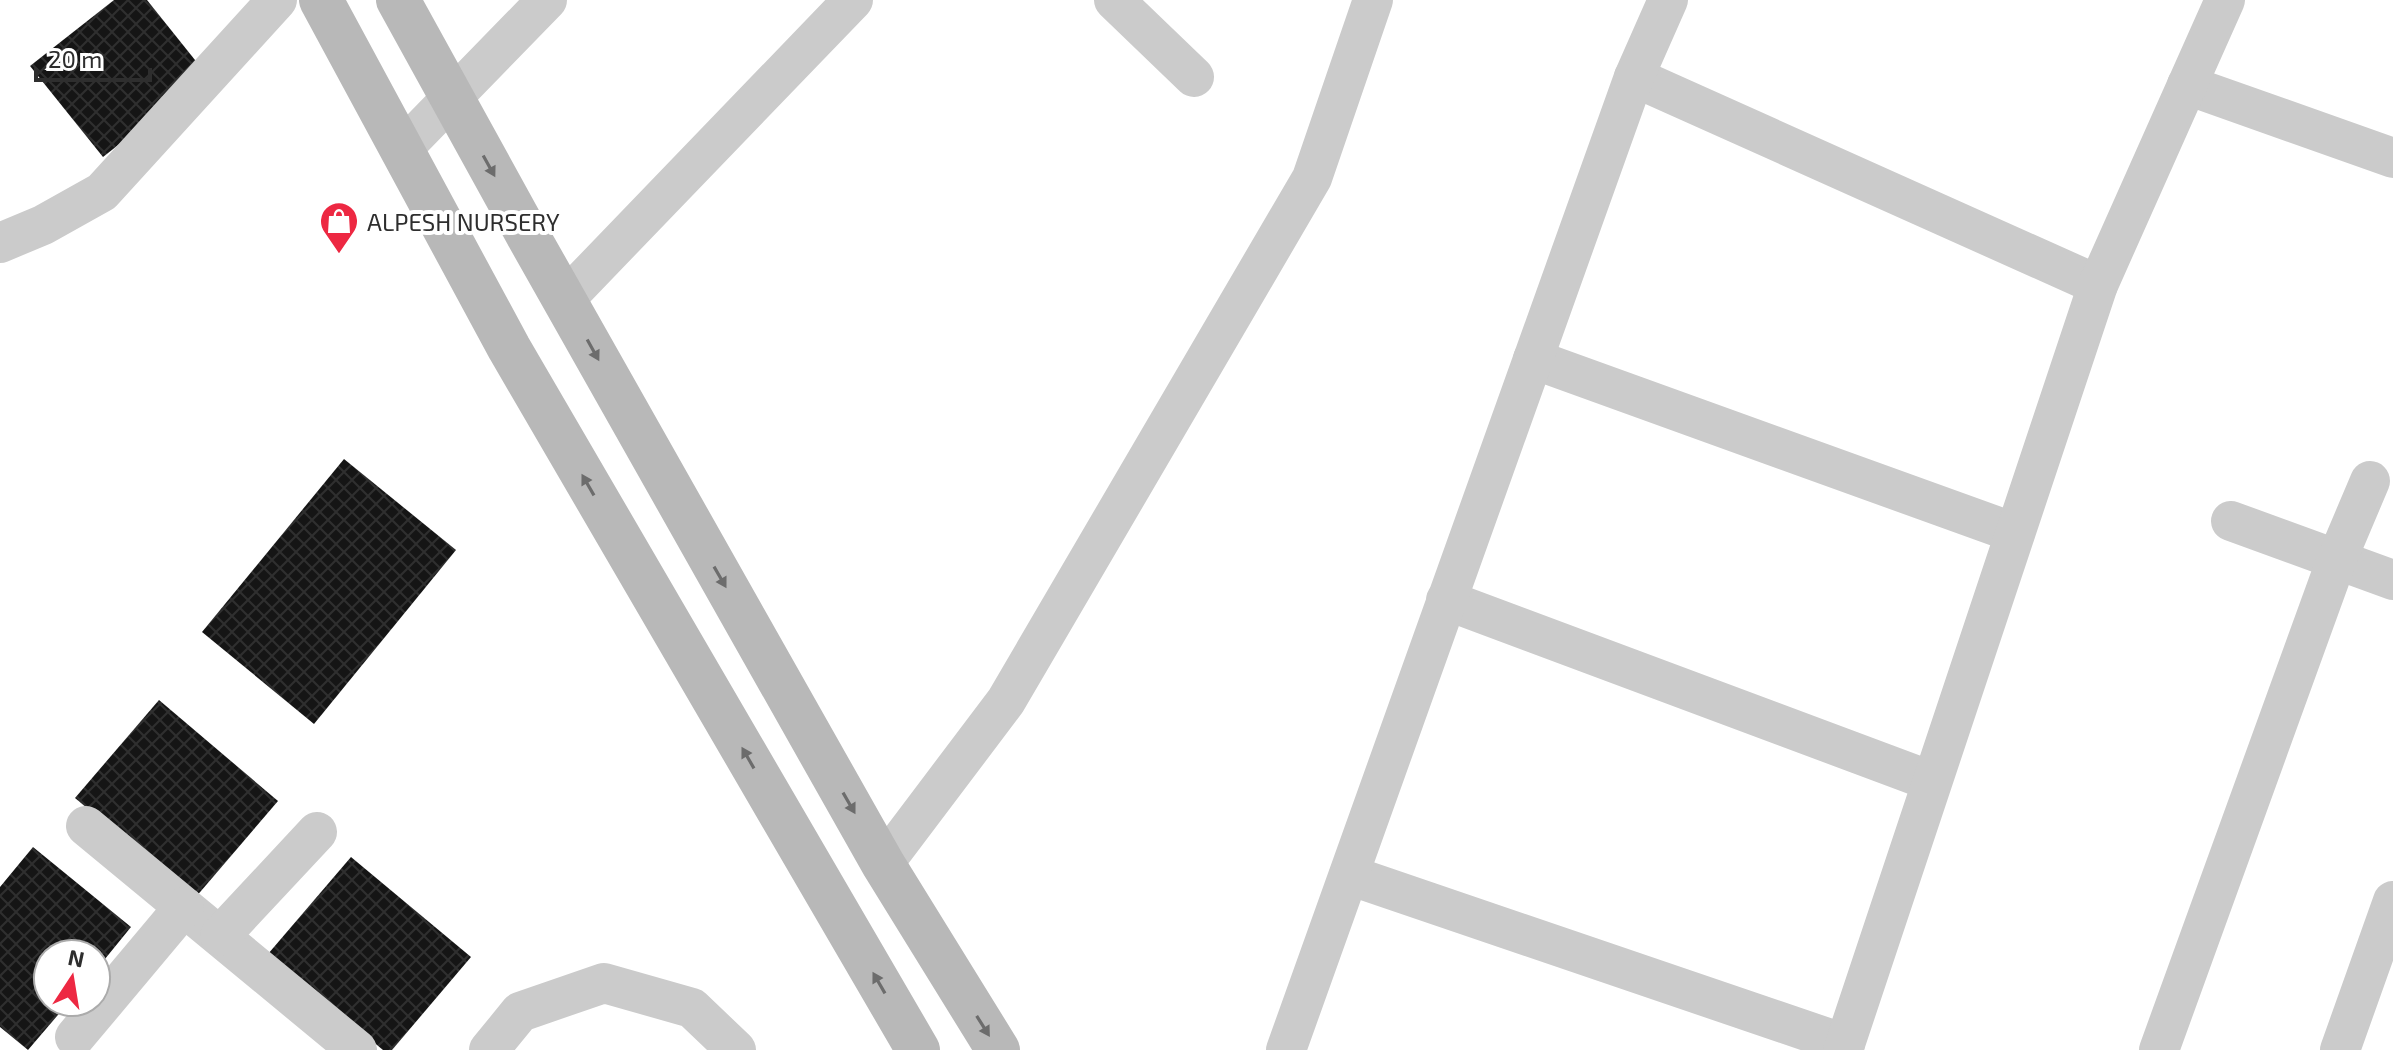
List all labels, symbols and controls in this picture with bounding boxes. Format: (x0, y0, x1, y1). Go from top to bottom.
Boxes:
scale bar (36, 32, 150, 82)
text: 20 m (48, 44, 102, 73)
one-way arrow (482, 155, 496, 177)
shop icon: ALPESH NURSERY (318, 200, 360, 255)
place label: ALPESH NURSERY (367, 207, 560, 236)
one-way arrow (586, 339, 599, 362)
one-way arrow (581, 474, 595, 496)
one-way arrow (713, 566, 727, 588)
one-way arrow (741, 747, 755, 769)
one-way arrow (841, 792, 855, 814)
north arrow (32, 938, 112, 1018)
text: N (66, 943, 87, 972)
one-way arrow (872, 971, 886, 994)
one-way arrow (975, 1015, 989, 1037)

